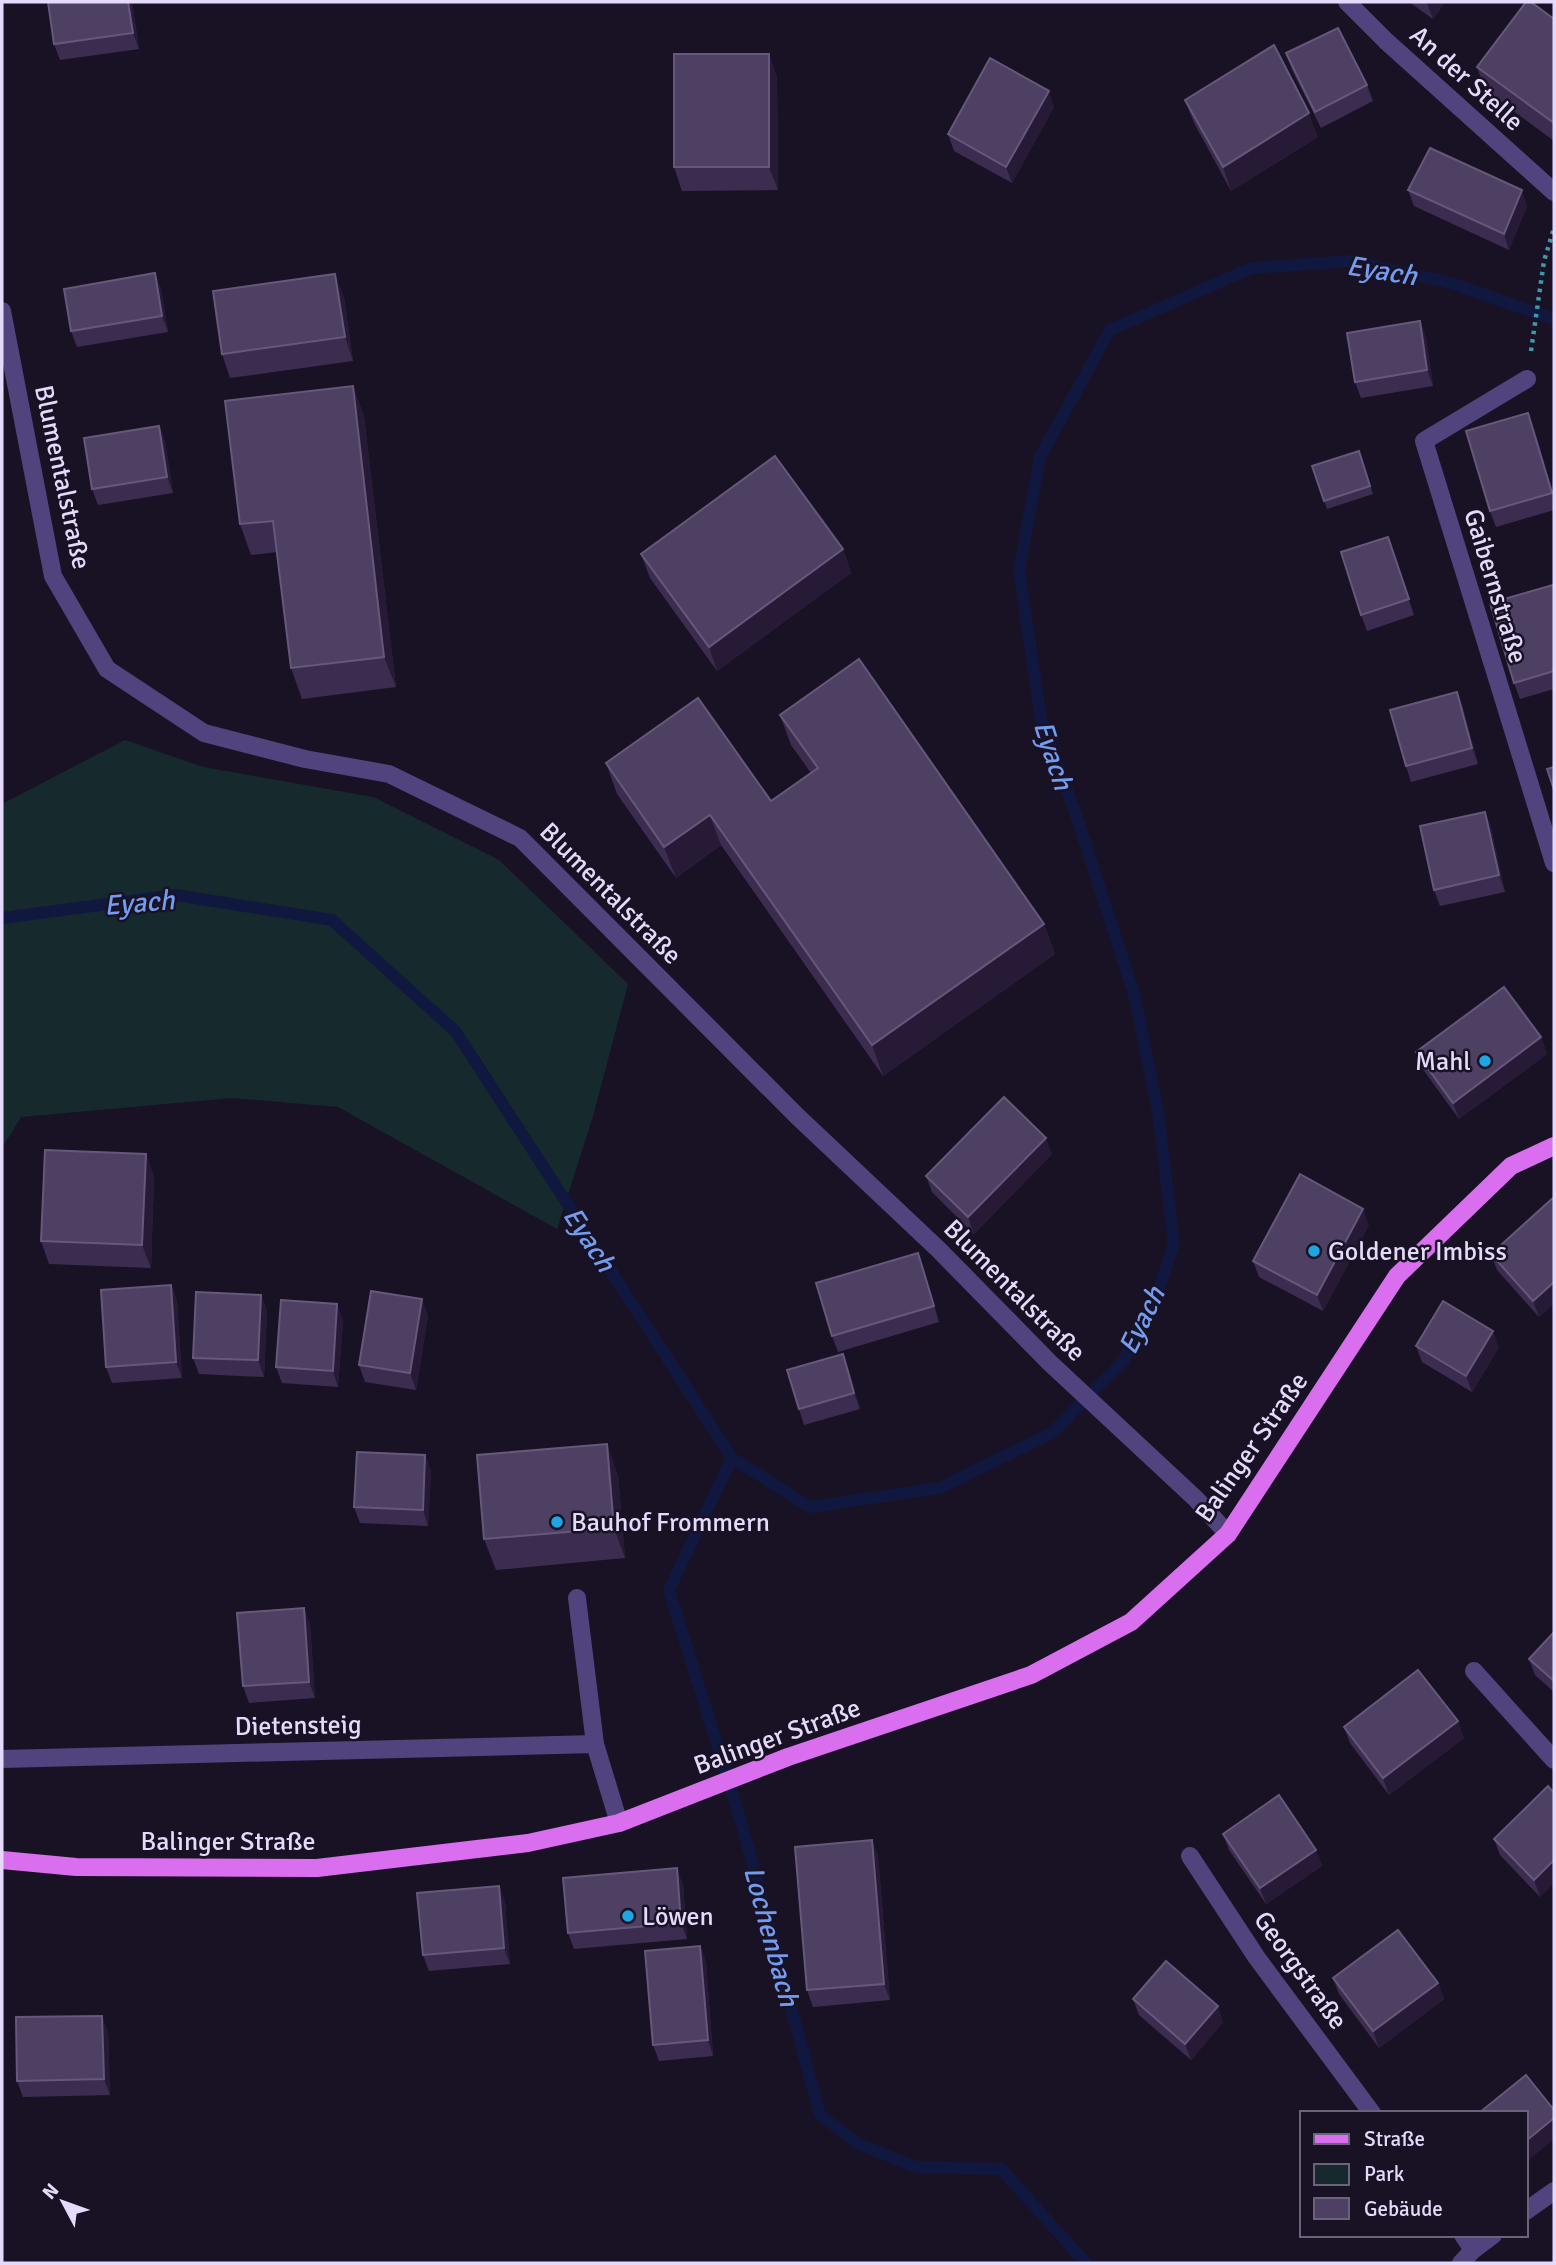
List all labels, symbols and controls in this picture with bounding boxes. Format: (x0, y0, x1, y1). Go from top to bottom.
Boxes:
street label: An der Stelle (1403, 19, 1530, 138)
water label: Eyach (1344, 249, 1420, 293)
street label: Blumentalstraße (27, 382, 97, 572)
street label: Gaibernstraße (1456, 505, 1534, 667)
water label: Eyach (1026, 716, 1080, 795)
street label: Blumentalstraße (533, 816, 688, 971)
water label: Eyach (102, 883, 177, 923)
place label: Mahl (1415, 1046, 1471, 1078)
marker: Mahl (1477, 1053, 1493, 1069)
water label: Eyach (556, 1201, 623, 1279)
street label: Blumentalstraße (937, 1213, 1092, 1368)
place label: Goldener Imbiss (1328, 1236, 1507, 1268)
marker: Goldener Imbiss (1306, 1243, 1322, 1259)
water label: Eyach (1111, 1281, 1173, 1360)
street label: Balinger Straße (1188, 1367, 1315, 1528)
place label: Bauhof Frommern (571, 1507, 770, 1539)
marker: Bauhof Frommern (549, 1514, 565, 1530)
street label: Balinger Straße (690, 1692, 865, 1782)
street label: Dietensteig (234, 1709, 362, 1743)
street label: Balinger Straße (140, 1826, 316, 1858)
water label: Lochenbach (736, 1863, 806, 2011)
place label: Löwen (642, 1901, 714, 1933)
street label: Georgstraße (1246, 1905, 1354, 2036)
marker: Löwen (620, 1908, 636, 1924)
legend (1300, 2111, 1528, 2237)
text: Straße (1364, 2126, 1425, 2152)
text: Park (1364, 2161, 1405, 2187)
north arrow (28, 2167, 98, 2237)
text: N (38, 2179, 64, 2204)
text: Gebäude (1364, 2196, 1443, 2222)

